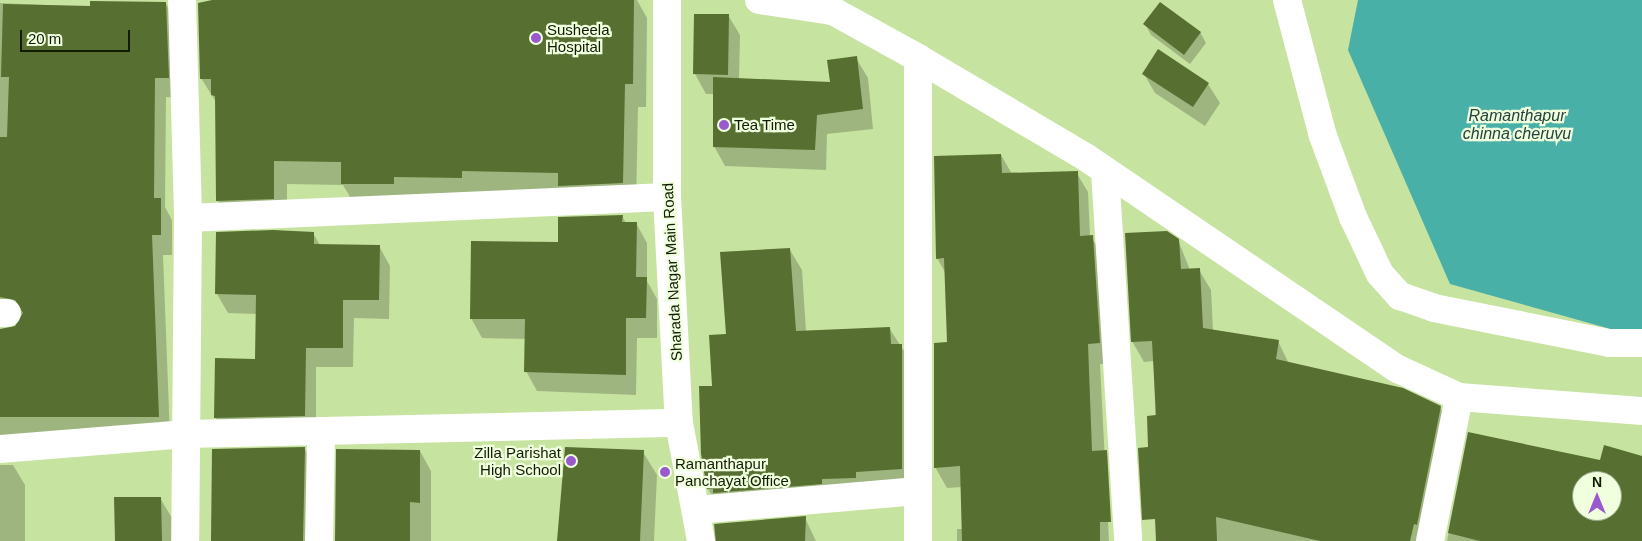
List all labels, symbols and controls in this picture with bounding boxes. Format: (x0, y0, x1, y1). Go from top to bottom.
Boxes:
scale bar (22, 20, 132, 52)
place label: Susheela Hospital (547, 20, 610, 55)
text: 20 m (28, 30, 61, 47)
marker: Susheela Hospital (529, 31, 543, 45)
water label: Ramanthapur chinna cheruvu (1463, 106, 1571, 144)
place label: Tea Time (734, 116, 795, 134)
marker: Tea Time (718, 119, 730, 131)
street label: Sharada Nagar Main Road (658, 182, 686, 362)
place label: Zilla Parishat High School (474, 443, 561, 478)
place label: Ramanthapur Panchayat Office (675, 454, 789, 489)
marker: Zilla Parishat High School (565, 455, 577, 467)
marker: Ramanthapur Panchayat Office (659, 466, 671, 478)
north arrow (1572, 471, 1622, 521)
text: N (1592, 474, 1602, 490)

